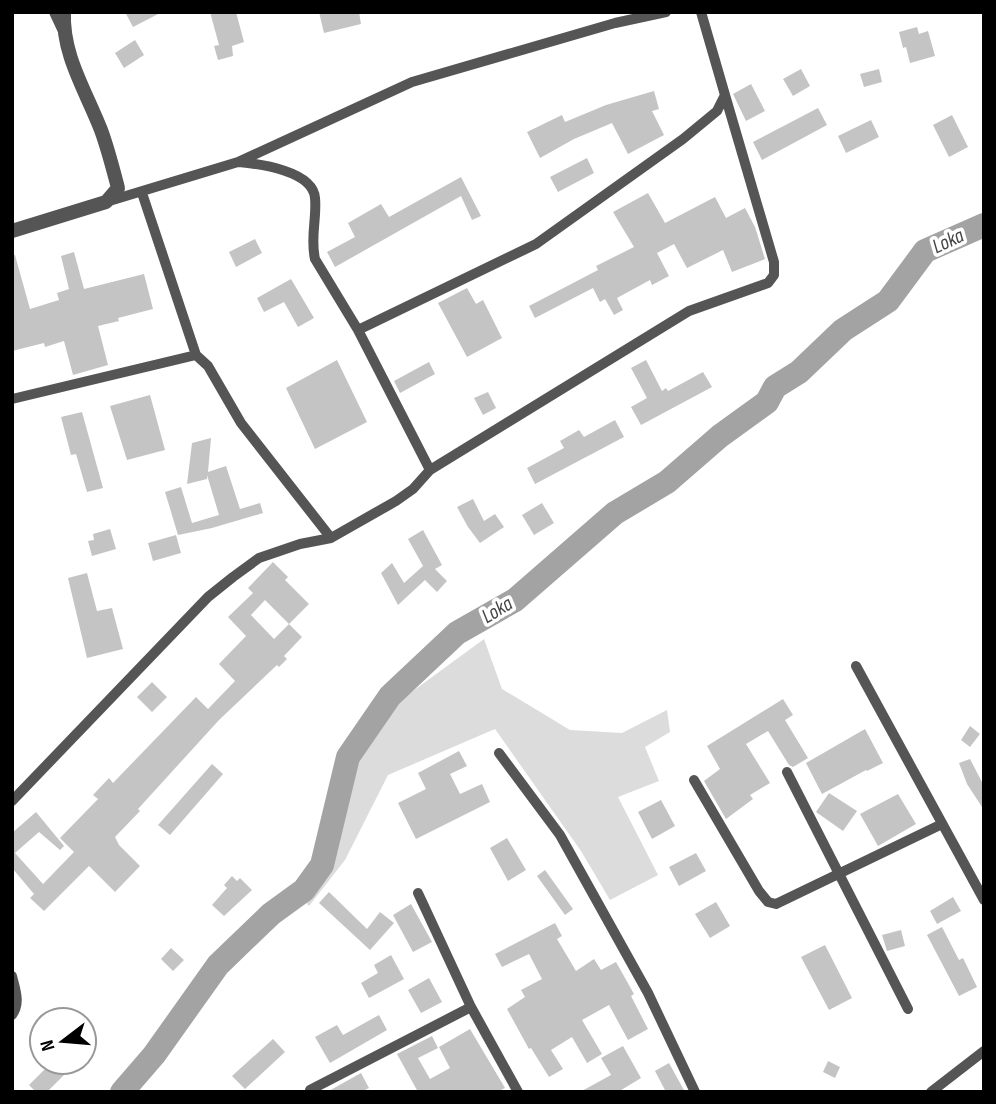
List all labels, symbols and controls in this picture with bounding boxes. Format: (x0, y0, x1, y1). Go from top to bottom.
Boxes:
water label: Loka (928, 223, 968, 259)
water label: Loka (477, 591, 518, 629)
north arrow (28, 1006, 98, 1076)
text: N (36, 1037, 61, 1053)

